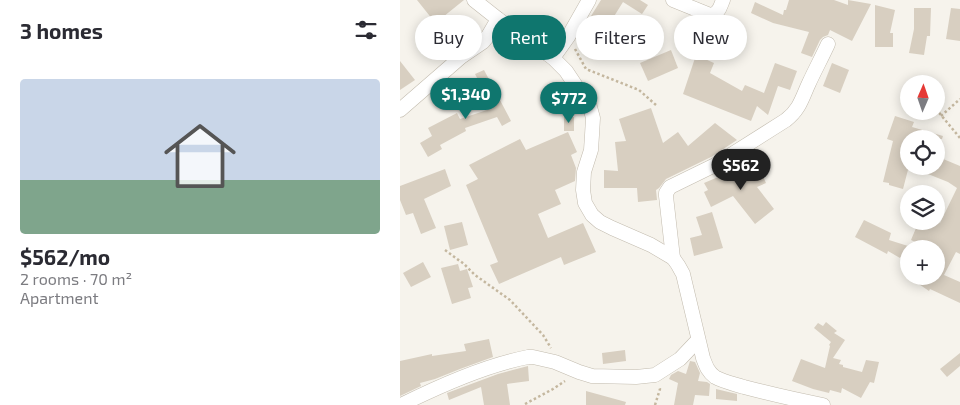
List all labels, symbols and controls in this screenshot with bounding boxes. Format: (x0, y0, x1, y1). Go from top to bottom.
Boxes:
chip: Buy (415, 15, 482, 60)
chip: Rent (492, 15, 566, 60)
chip: Filters (576, 15, 664, 60)
chip: New (674, 15, 747, 60)
icon: filters (352, 16, 380, 44)
text: 3 homes (20, 18, 103, 43)
north arrow (900, 75, 945, 120)
map controls (900, 75, 945, 285)
pin: $1,340 (425, 78, 507, 120)
pin: $772 (539, 82, 599, 124)
text: $1,340 (441, 84, 491, 103)
text: $772 (551, 88, 587, 107)
icon: home (155, 111, 245, 201)
button: locate (900, 130, 945, 175)
pin: $562 (711, 148, 771, 191)
text: $562 (723, 155, 759, 174)
button: layers (900, 185, 945, 230)
button: + (900, 240, 945, 285)
text: $562/mo (20, 244, 110, 269)
text: 2 rooms · 70 m² (20, 269, 132, 288)
text: Apartment (20, 288, 99, 307)

